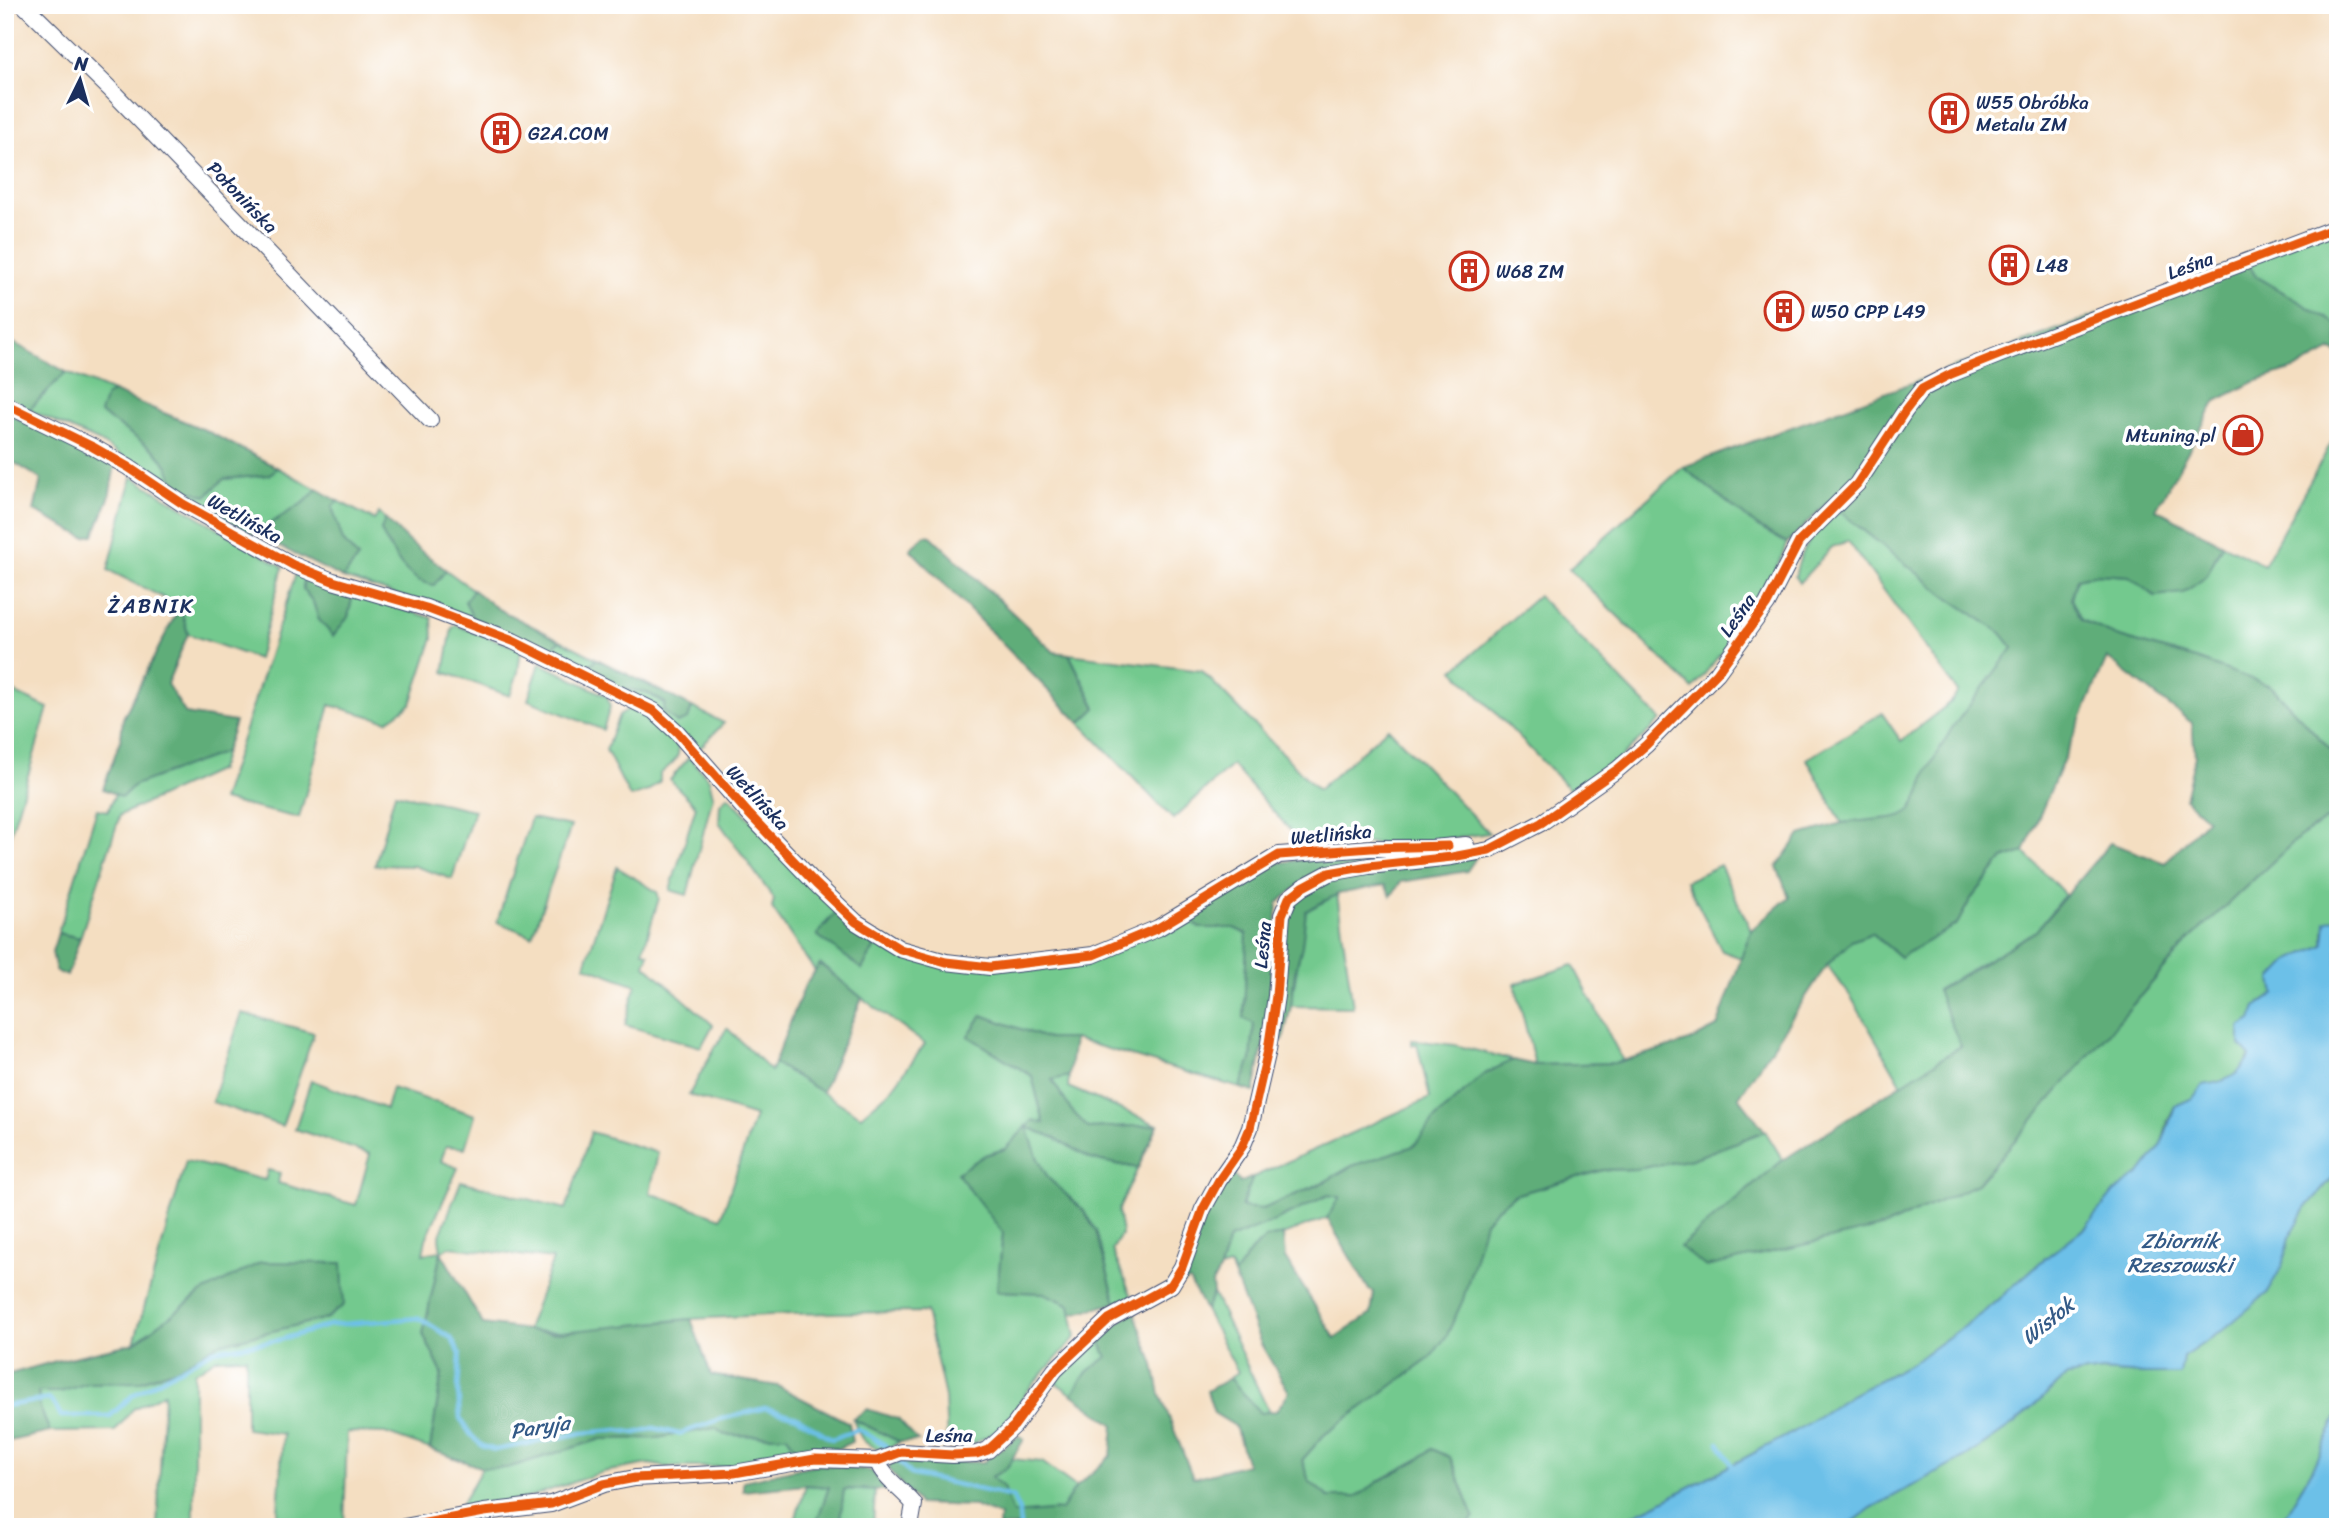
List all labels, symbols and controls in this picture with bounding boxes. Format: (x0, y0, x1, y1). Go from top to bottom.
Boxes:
north arrow (46, 46, 116, 116)
text: N (72, 46, 90, 81)
place label: W55 Obróbka Metalu ZM (1976, 86, 2089, 141)
building icon: W55 Obróbka Metalu ZM (1928, 92, 1970, 134)
building icon: G2A.COM (480, 112, 522, 154)
place label: G2A.COM (528, 117, 609, 150)
street label: Połonińska (199, 153, 286, 242)
street label: Leśna (2162, 242, 2218, 289)
building icon: L48 (1988, 244, 2030, 286)
place label: L48 (2036, 249, 2069, 282)
building icon: W68 ZM (1448, 250, 1490, 292)
place label: W68 ZM (1496, 255, 1564, 288)
building icon: W50 CPP L49 (1763, 290, 1805, 332)
place label: W50 CPP L49 (1811, 295, 1926, 328)
shop icon: Mtuning.pl (2222, 414, 2264, 456)
place label: Mtuning.pl (2125, 419, 2217, 452)
street label: Wetlińska (201, 484, 289, 553)
street label: Leśna (1710, 586, 1765, 644)
district label: ŻABNIK (107, 587, 195, 625)
street label: Wetlińska (718, 756, 798, 839)
street label: Wetlińska (1289, 814, 1373, 854)
street label: Leśna (1244, 920, 1281, 970)
water label: Zbiornik Rzeszowski (2128, 1222, 2237, 1284)
water label: Wisłok (2013, 1285, 2086, 1355)
water label: Paryja (508, 1403, 575, 1450)
street label: Leśna (925, 1419, 973, 1452)

